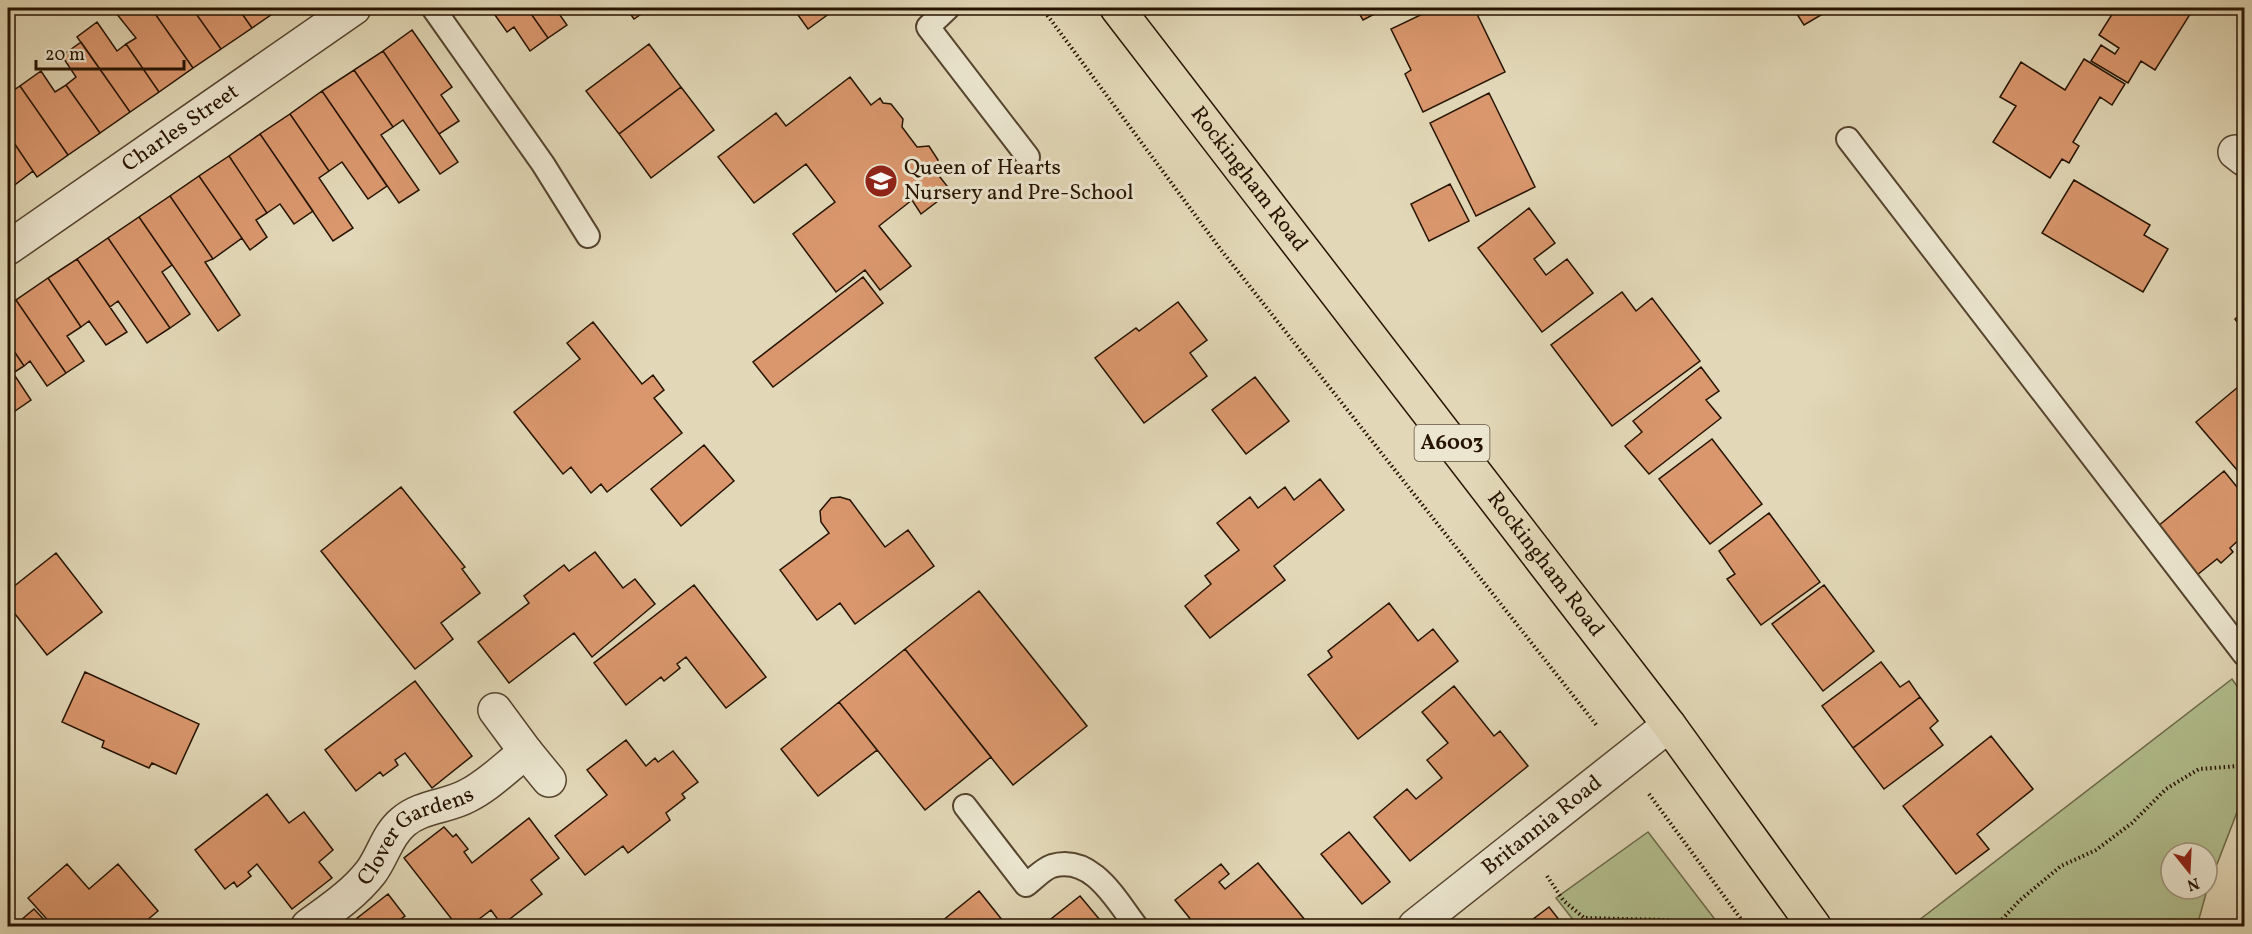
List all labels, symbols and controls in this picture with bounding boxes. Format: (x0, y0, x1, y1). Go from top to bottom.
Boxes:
scale bar (36, 33, 184, 71)
text: 20 m (45, 43, 85, 68)
street label: Charles Street (116, 77, 246, 180)
street label: Rockingham Road (1183, 100, 1315, 258)
place label: Queen of Hearts Nursery and Pre-School (904, 153, 1134, 209)
school or university icon: Queen of Hearts Nursery and Pre-School (863, 163, 899, 199)
road number: A6003 (1414, 425, 1490, 461)
street label: Rockingham Road (1479, 485, 1611, 644)
street label: Britannia Road (1475, 768, 1609, 883)
street label: Clover Gardens (350, 779, 480, 893)
north arrow (2159, 841, 2219, 901)
text: N (2184, 871, 2202, 896)

